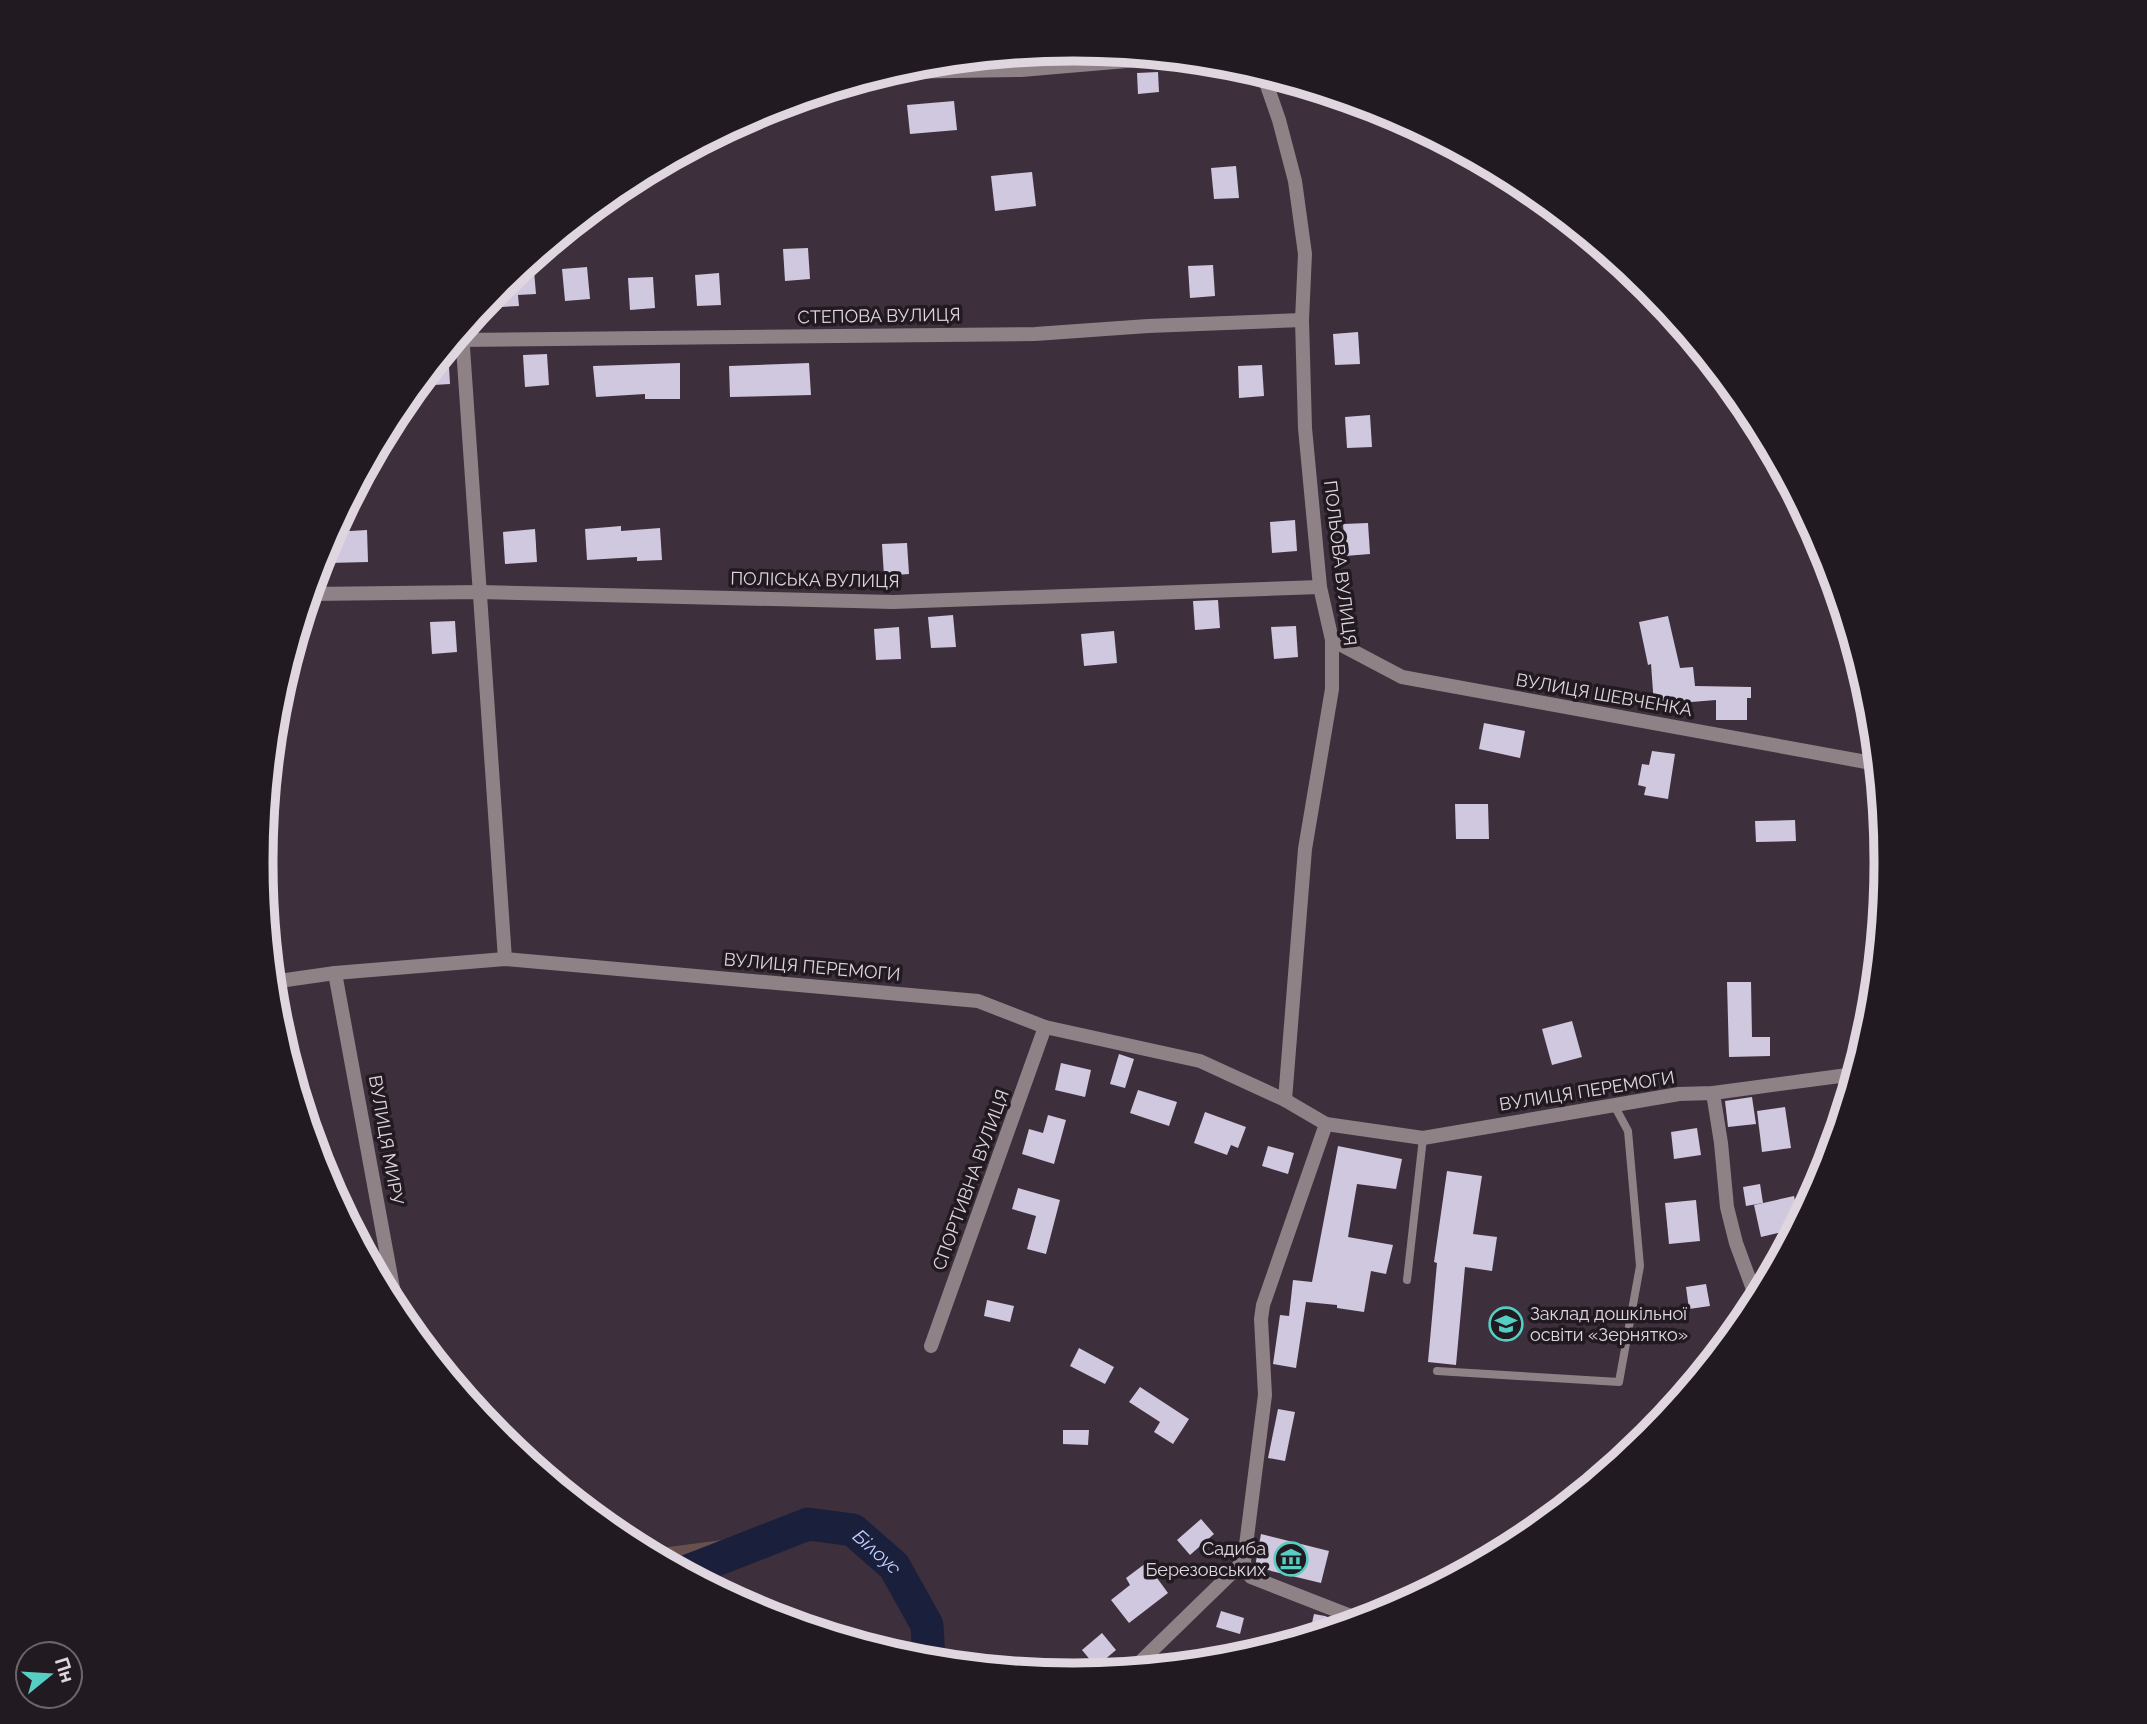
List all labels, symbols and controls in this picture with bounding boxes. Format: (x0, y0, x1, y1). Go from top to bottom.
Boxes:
street label: СТЕПОВА ВУЛИЦЯ (797, 304, 961, 327)
street label: ПОЛЬОВА ВУЛИЦЯ (1320, 479, 1361, 647)
street label: ПОЛІСЬКА ВУЛИЦЯ (730, 568, 900, 591)
street label: ВУЛИЦЯ ШЕВЧЕНКА (1514, 669, 1694, 720)
street label: ВУЛИЦЯ ПЕРЕМОГИ (723, 948, 901, 985)
street label: ВУЛИЦЯ ПЕРЕМОГИ (1498, 1066, 1676, 1115)
street label: ВУЛИЦЯ МИРУ (365, 1074, 408, 1207)
street label: СПОРТИВНА ВУЛИЦЯ (928, 1087, 1013, 1273)
place label: Заклад дошкільної освіти «Зернятко» (1530, 1303, 1688, 1345)
school or university icon: Заклад дошкільної освіти «Зернятко» (1487, 1305, 1525, 1343)
water label: Білоус (849, 1524, 907, 1577)
place label: Садиба Березовських (1146, 1538, 1266, 1580)
museum icon: Садиба Березовських (1272, 1540, 1310, 1578)
north arrow (14, 1640, 84, 1710)
text: Пн (51, 1654, 80, 1685)

